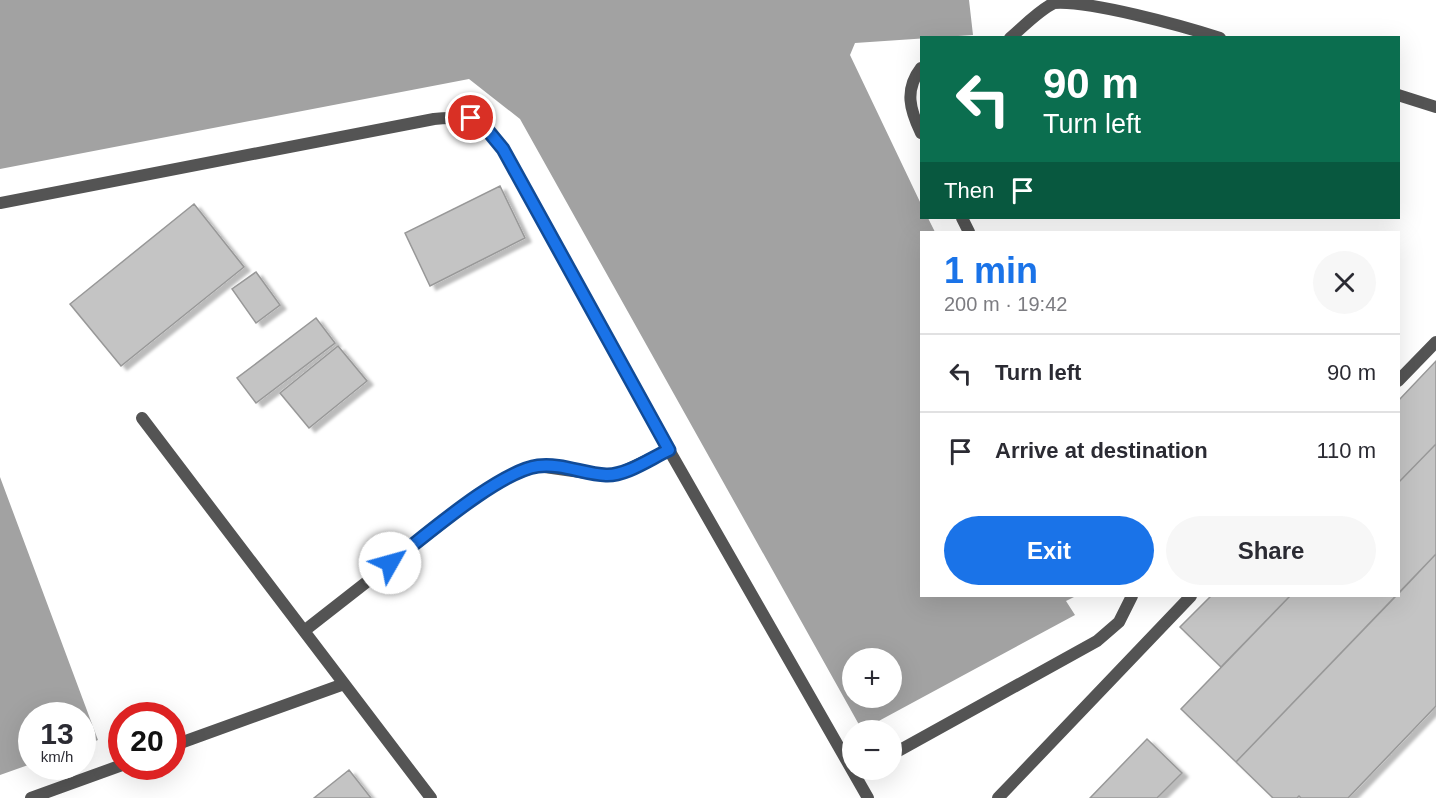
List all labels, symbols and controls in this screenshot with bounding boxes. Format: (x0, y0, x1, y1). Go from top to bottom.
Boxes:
icon: left (944, 60, 1022, 138)
text: 90 m (1043, 60, 1139, 107)
pin (445, 92, 496, 143)
icon: arrive (454, 101, 487, 134)
text: Turn left (1043, 109, 1141, 139)
icon: arrive (1006, 174, 1039, 207)
text: Then (944, 178, 994, 203)
text: 1 min (944, 250, 1038, 291)
button: close (1313, 251, 1376, 314)
text: 200 m · 19:42 (944, 293, 1067, 315)
icon: left (944, 357, 977, 390)
text: Turn left (995, 360, 1081, 385)
text: 90 m (1327, 360, 1376, 385)
icon: arrive (944, 435, 977, 468)
text: Arrive at destination (995, 438, 1208, 463)
text: 110 m (1316, 438, 1376, 463)
button: Exit (944, 516, 1154, 585)
button: Share (1166, 516, 1376, 585)
position arrow (358, 531, 422, 595)
map controls (842, 648, 902, 780)
button: + (842, 648, 902, 708)
speed limit sign: 20 (108, 702, 186, 780)
text: 13 (40, 717, 74, 750)
button: − (842, 720, 902, 780)
text: km/h (41, 748, 73, 765)

